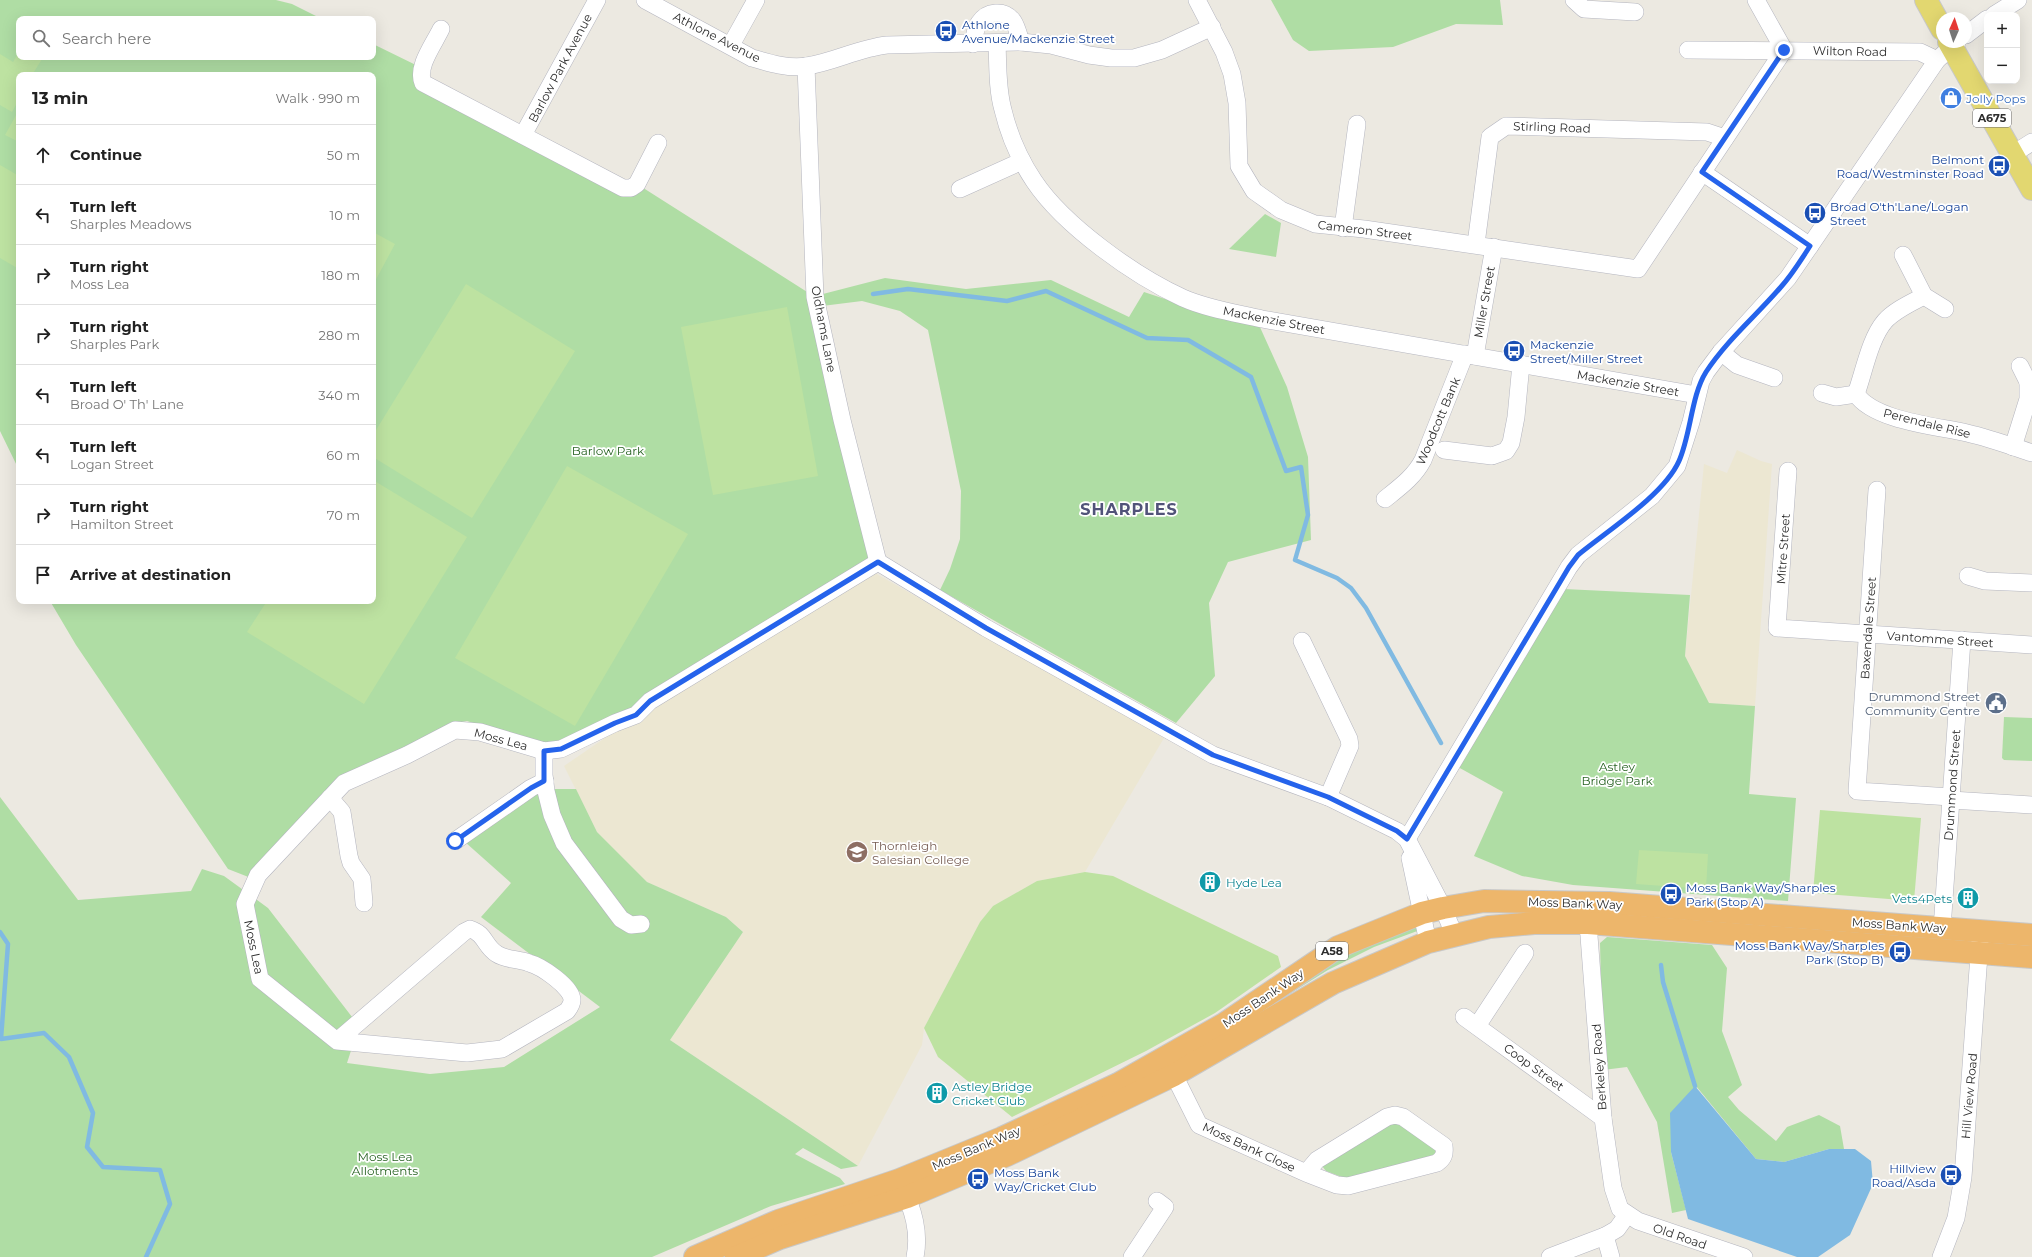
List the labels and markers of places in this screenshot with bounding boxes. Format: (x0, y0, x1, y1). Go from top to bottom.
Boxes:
place label: Athlone Avenue/Mackenzie Street (962, 17, 1115, 46)
bus stop icon: Athlone Avenue/Mackenzie Street (933, 18, 959, 44)
shop icon: Jolly Pops (1938, 85, 1964, 111)
place label: Jolly Pops (1965, 91, 2026, 106)
place label: Belmont Road/Westminster Road (1836, 152, 1984, 181)
bus stop icon: Belmont Road/Westminster Road (1986, 153, 2012, 179)
place label: Broad O'th'Lane/Logan Street (1830, 199, 1969, 228)
bus stop icon: Broad O'th'Lane/Logan Street (1802, 200, 1828, 226)
place label: Mackenzie Street/Miller Street (1530, 337, 1643, 366)
bus stop icon: Mackenzie Street/Miller Street (1501, 338, 1527, 364)
place label: Drummond Street Community Centre (1865, 689, 1980, 718)
public building icon: Drummond Street Community Centre (1983, 690, 2009, 716)
place label: Thornleigh Salesian College (872, 838, 969, 867)
school or university icon: Thornleigh Salesian College (844, 839, 870, 865)
building icon: Hyde Lea (1197, 869, 1223, 895)
place label: Hyde Lea (1226, 875, 1282, 890)
place label: Moss Bank Way/Sharples Park (Stop A) (1686, 880, 1836, 909)
bus stop icon: Moss Bank Way/Sharples Park (Stop A) (1658, 881, 1684, 907)
building icon: Vets4Pets (1955, 885, 1981, 911)
place label: Vets4Pets (1892, 891, 1952, 906)
place label: Moss Bank Way/Sharples Park (Stop B) (1734, 938, 1884, 967)
bus stop icon: Moss Bank Way/Sharples Park (Stop B) (1887, 939, 1913, 965)
place label: Astley Bridge Cricket Club (952, 1079, 1032, 1108)
building icon: Astley Bridge Cricket Club (924, 1080, 950, 1106)
place label: Hillview Road/Asda (1871, 1161, 1936, 1190)
bus stop icon: Hillview Road/Asda (1938, 1162, 1964, 1188)
place label: Moss Bank Way/Cricket Club (994, 1165, 1097, 1194)
bus stop icon: Moss Bank Way/Cricket Club (965, 1166, 991, 1192)

